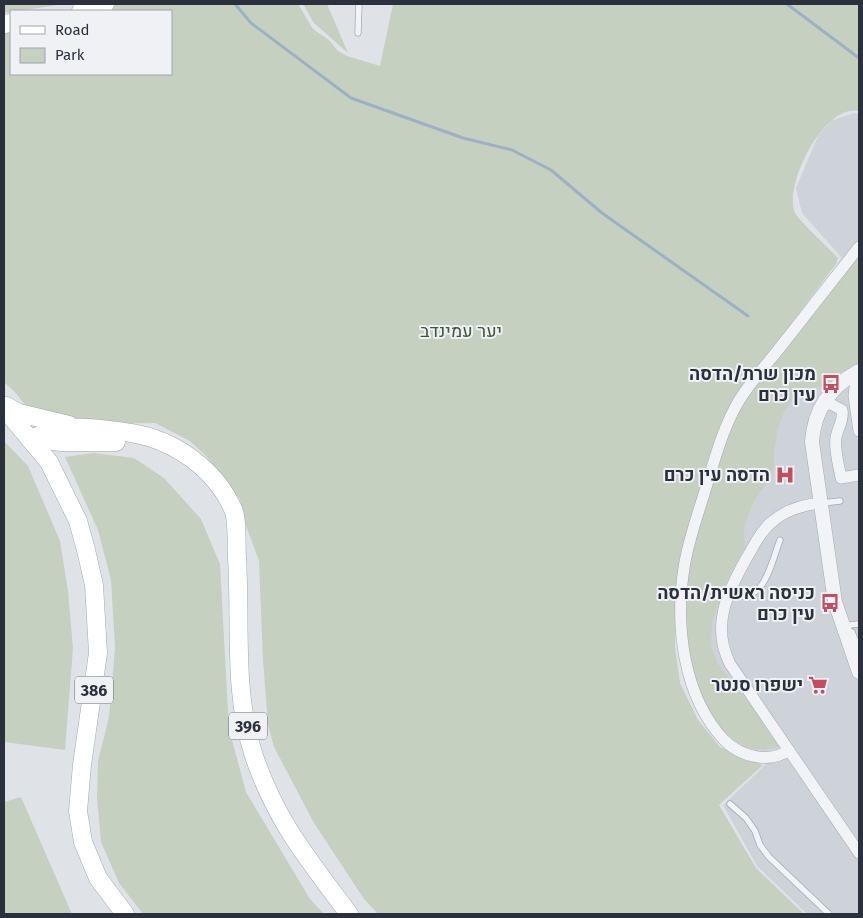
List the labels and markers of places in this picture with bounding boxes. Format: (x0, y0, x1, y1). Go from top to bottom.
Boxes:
place label: מכון שרת/הדסה עין כרם (689, 363, 816, 406)
bus stop icon: מכון שרת/הדסה עין כרם (820, 373, 842, 395)
place label: הדסה עין כרם (664, 464, 770, 486)
hospital icon: הדסה עין כרם (774, 464, 796, 486)
place label: כניסה ראשית/הדסה עין כרם (657, 582, 815, 625)
bus stop icon: כניסה ראשית/הדסה עין כרם (819, 592, 841, 614)
place label: ישפרו סנטר (711, 674, 803, 696)
supermarket icon: ישפרו סנטר (807, 674, 829, 696)

